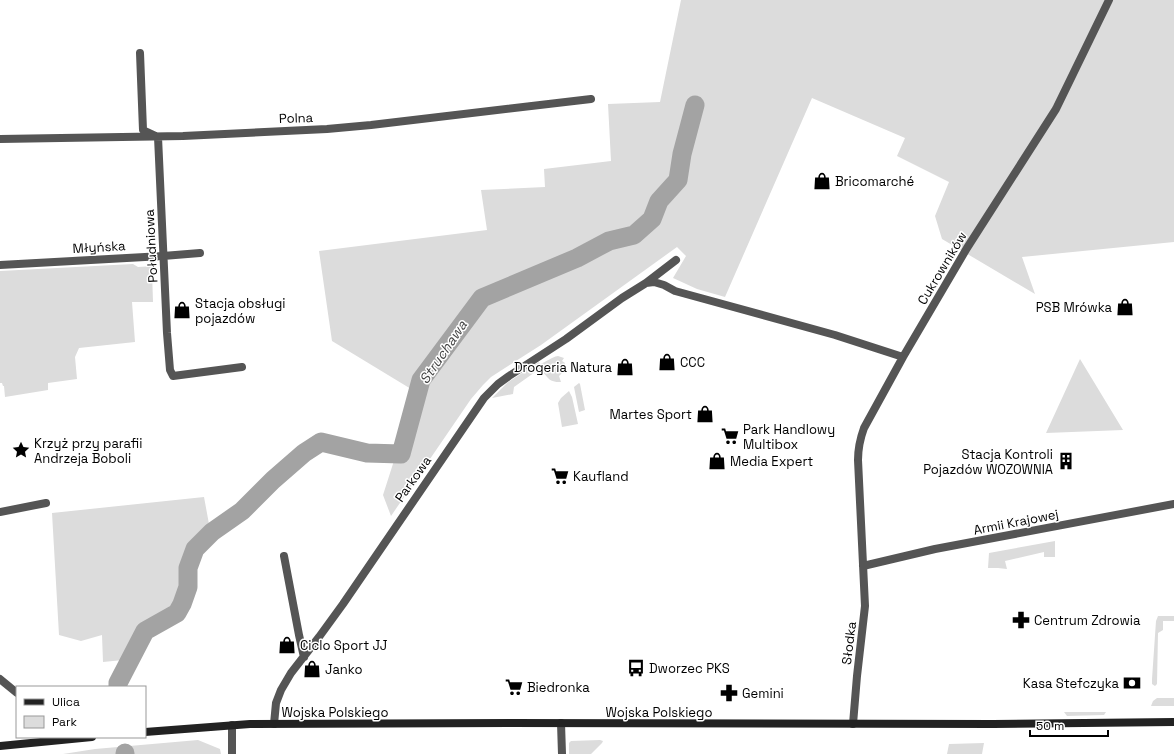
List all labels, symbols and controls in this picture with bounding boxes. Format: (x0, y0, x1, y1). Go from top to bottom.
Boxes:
street label: Polna (279, 109, 314, 127)
shop icon: Bricomarché (812, 171, 832, 191)
place label: Bricomarché (835, 173, 914, 190)
street label: Południowa (141, 208, 161, 283)
street label: Cukrowników (913, 228, 971, 308)
street label: Młyńska (72, 237, 127, 257)
place label: Stacja obsługi pojazdów (195, 295, 286, 327)
shop icon: PSB Mrówka (1115, 297, 1135, 317)
place label: PSB Mrówka (1036, 299, 1113, 316)
shop icon: Stacja obsługi pojazdów (172, 300, 192, 320)
water label: Struchawa (415, 316, 471, 387)
shop icon: CCC (657, 352, 677, 372)
place label: CCC (680, 354, 705, 371)
shop icon: Drogeria Natura (615, 357, 635, 377)
place label: Drogeria Natura (514, 359, 613, 376)
shop icon: Martes Sport (695, 404, 715, 424)
place label: Martes Sport (609, 406, 692, 423)
place label: Park Handlowy Multibox (743, 421, 835, 453)
supermarket icon: Park Handlowy Multibox (720, 426, 740, 446)
place label: Krzyż przy parafii Andrzeja Boboli (34, 435, 142, 467)
place icon: Krzyż przy parafii Andrzeja Boboli (11, 440, 31, 460)
place label: Stacja Kontroli Pojazdów WOZOWNIA (923, 446, 1053, 478)
shop icon: Media Expert (707, 451, 727, 471)
building icon: Stacja Kontroli Pojazdów WOZOWNIA (1056, 451, 1076, 471)
street label: Parkowa (391, 452, 435, 505)
place label: Media Expert (730, 453, 813, 470)
supermarket icon: Kaufland (550, 466, 570, 486)
place label: Kaufland (573, 468, 629, 485)
street label: Armii Krajowej (972, 505, 1060, 539)
pharmacy icon: Centrum Zdrowia (1011, 610, 1031, 630)
place label: Centrum Zdrowia (1034, 612, 1141, 629)
street label: Słodka (838, 620, 860, 666)
shop icon: Ciclo Sport JJ (277, 635, 297, 655)
place label: Ciclo Sport JJ (300, 637, 388, 654)
bus stop icon: Dworzec PKS (626, 658, 646, 678)
shop icon: Janko (302, 659, 322, 679)
place label: Dworzec PKS (649, 660, 730, 677)
place label: Janko (325, 661, 363, 678)
bank icon: Kasa Stefczyka (1122, 673, 1142, 693)
place label: Kasa Stefczyka (1023, 675, 1120, 692)
supermarket icon: Biedronka (504, 677, 524, 697)
place label: Biedronka (527, 679, 590, 696)
pharmacy icon: Gemini (719, 683, 739, 703)
place label: Gemini (742, 685, 784, 702)
legend (16, 686, 146, 738)
text: Ulica (52, 694, 80, 710)
street label: Wojska Polskiego (282, 704, 388, 721)
street label: Wojska Polskiego (606, 704, 712, 721)
scale bar (1030, 712, 1108, 738)
text: Park (52, 714, 77, 730)
text: 50 m (1036, 718, 1064, 734)

